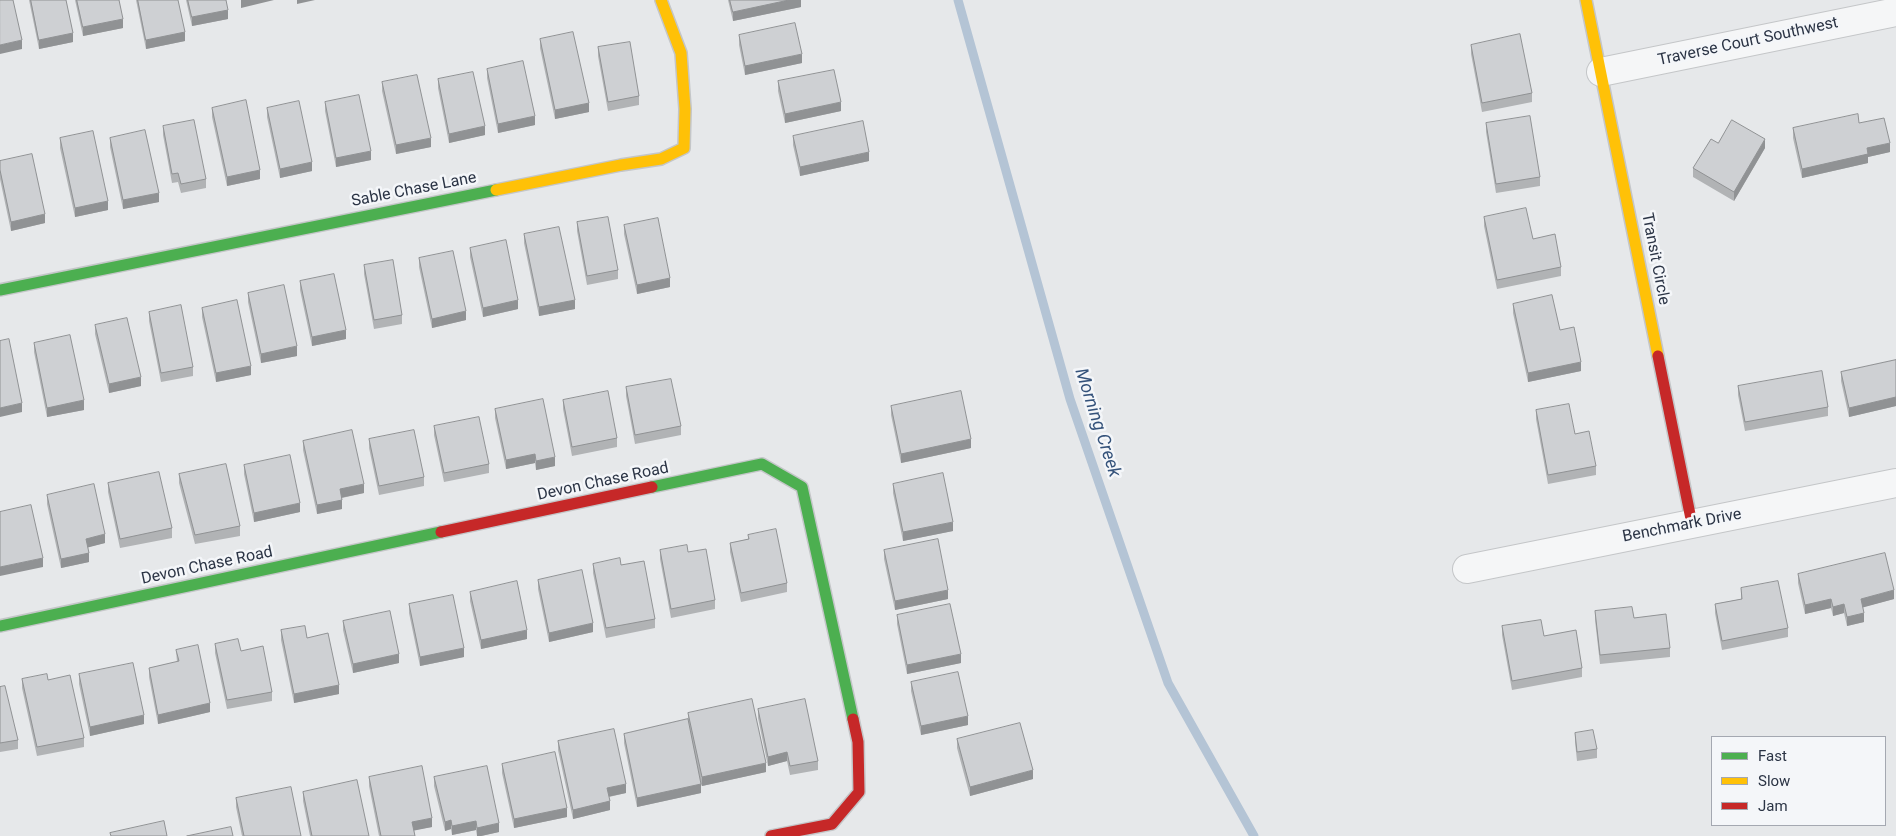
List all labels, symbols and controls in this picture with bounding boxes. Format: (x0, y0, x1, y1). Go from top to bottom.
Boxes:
street label: Traverse Court Southwest (1656, 14, 1840, 70)
street label: Sable Chase Lane (350, 168, 478, 212)
street label: Transit Circle (1637, 211, 1673, 307)
water label: Morning Creek (1069, 366, 1125, 480)
street label: Devon Chase Road (536, 459, 670, 505)
street label: Benchmark Drive (1621, 505, 1743, 547)
street label: Devon Chase Road (140, 543, 274, 589)
legend (1711, 736, 1886, 826)
text: Fast (1758, 747, 1787, 765)
text: Slow (1758, 772, 1790, 790)
text: Jam (1758, 797, 1788, 815)

